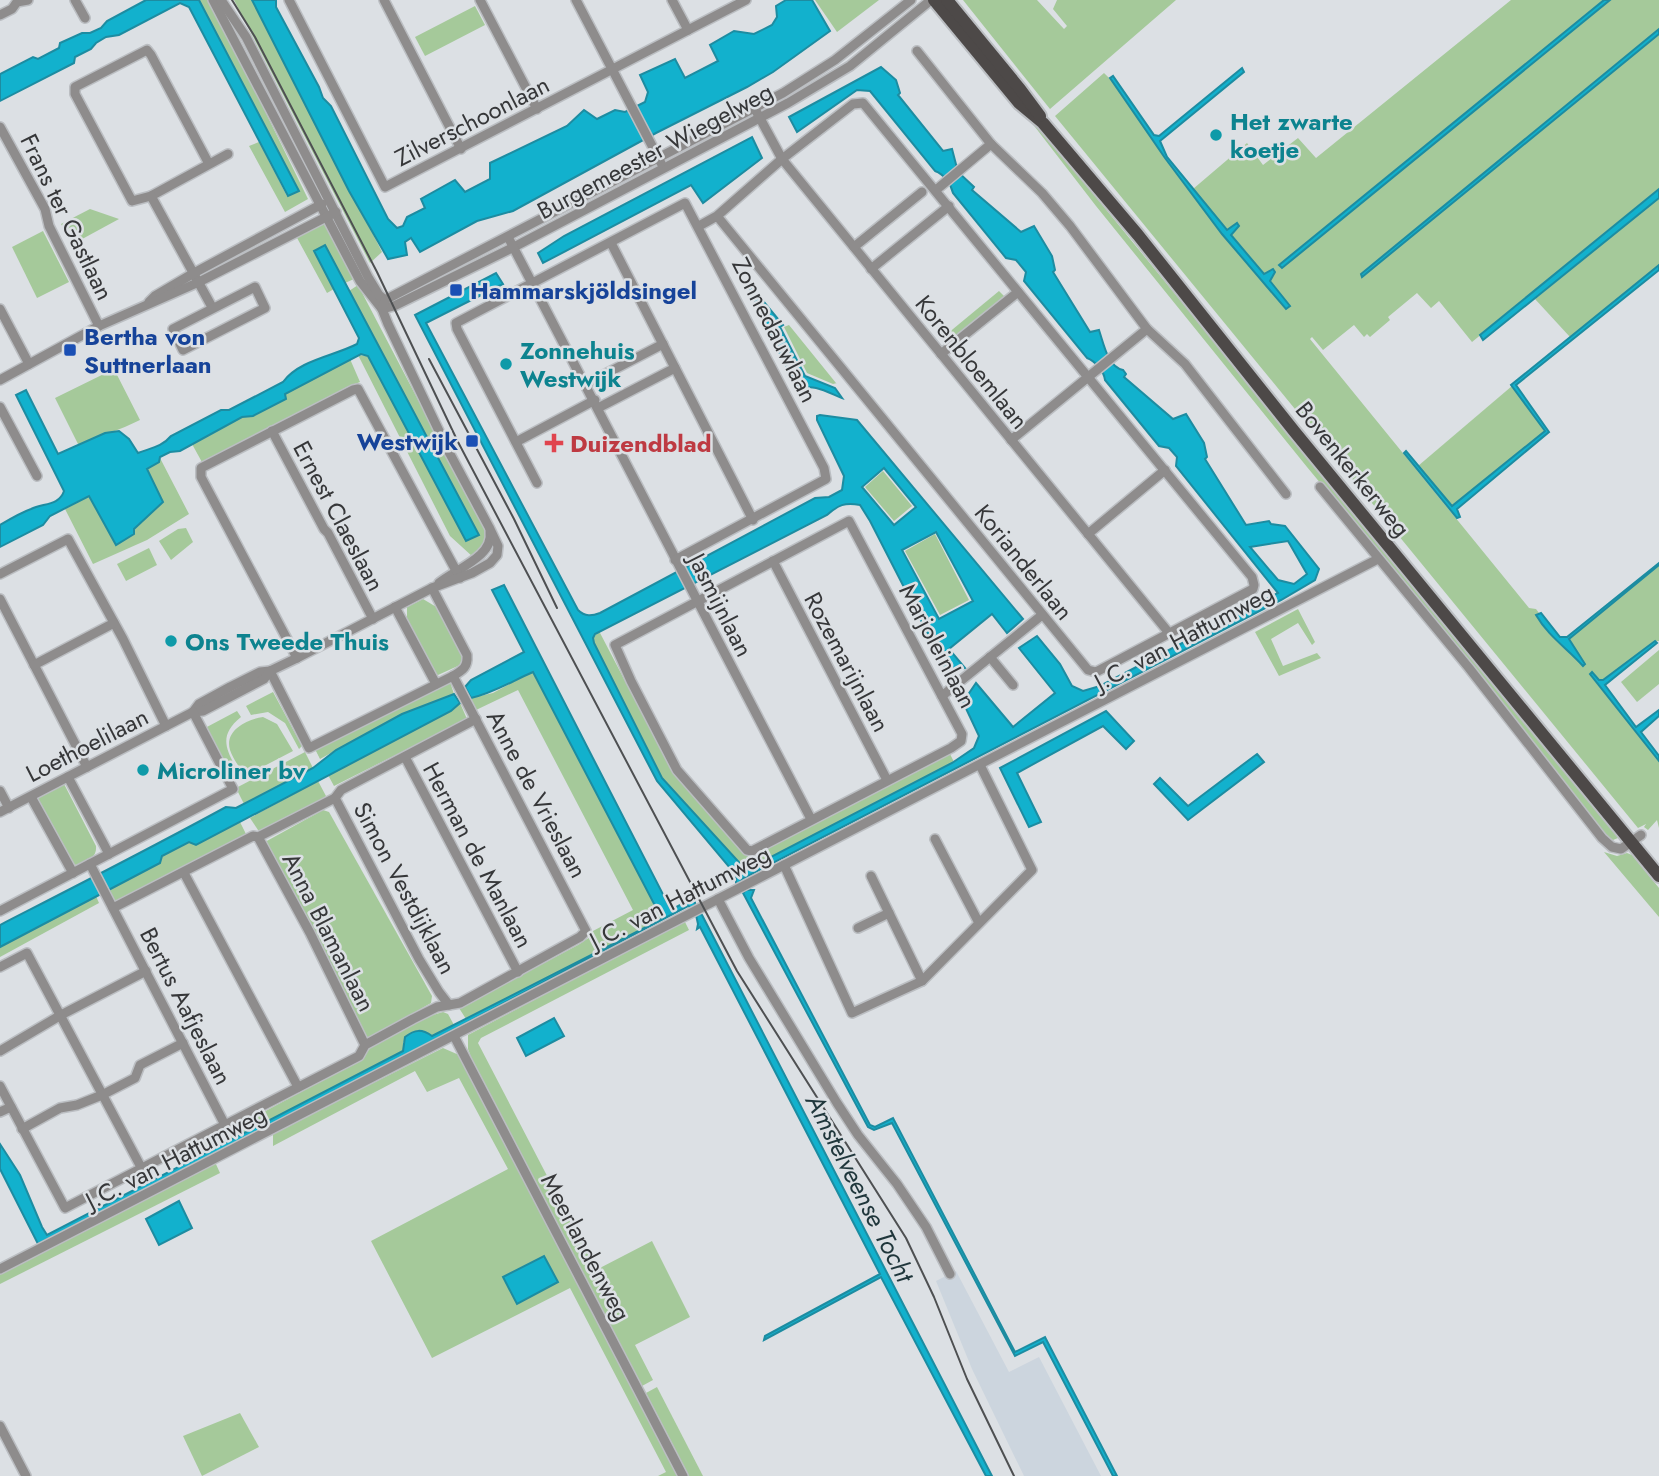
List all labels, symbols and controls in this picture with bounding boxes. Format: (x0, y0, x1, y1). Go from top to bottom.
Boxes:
street label: Zilverschoonlaan (389, 67, 555, 175)
street label: Burgemeester Wiegelweg (531, 74, 779, 228)
place label: Het zwarte koetje (1230, 104, 1353, 167)
marker: Het zwarte koetje (1208, 127, 1224, 143)
street label: Frans ter Gastlaan (12, 128, 122, 306)
street label: Zonnedauwlaan (723, 251, 827, 409)
place label: Hammarskjöldsingel (470, 273, 697, 308)
marker: Hammarskjöldsingel (448, 282, 464, 298)
street label: Korenbloemlaan (907, 288, 1037, 436)
place label: Bertha von Suttnerlaan (84, 319, 212, 382)
place label: Zonnehuis Westwijk (520, 333, 635, 396)
marker: Bertha von Suttnerlaan (62, 342, 78, 358)
marker: Zonnehuis Westwijk (498, 356, 514, 372)
street label: Bovenkerkerweg (1287, 394, 1419, 544)
place label: Westwijk (357, 424, 458, 459)
place label: Duizendblad (570, 426, 712, 461)
marker: Westwijk (464, 433, 480, 449)
marker: Duizendblad (544, 433, 564, 453)
street label: Ernest Claeslaan (285, 435, 393, 597)
street label: Korianderlaan (966, 497, 1082, 627)
street label: Jasmijnlaan (679, 545, 762, 663)
street label: J.C. van Hattumweg (1085, 575, 1280, 701)
street label: Marjoleinlaan (891, 578, 985, 714)
street label: Rozemarijnlaan (795, 586, 899, 738)
place label: Ons Tweede Thuis (185, 624, 389, 659)
marker: Ons Tweede Thuis (163, 633, 179, 649)
street label: Loethoelilaan (20, 699, 154, 791)
street label: Anne de Vrieslaan (478, 704, 596, 884)
place label: Microliner bv (157, 753, 306, 788)
street label: Herman de Manlaan (414, 756, 542, 954)
marker: Microliner bv (135, 762, 151, 778)
street label: Simon Vestdijklaan (345, 796, 465, 980)
street label: J.C. van Hattumweg (581, 836, 777, 959)
street label: Anna Blamanlaan (274, 846, 384, 1018)
street label: Bertus Aafjeslaan (131, 921, 241, 1091)
water label: Amstelveense Tocht (796, 1086, 925, 1290)
street label: J.C. van Hattumweg (77, 1096, 273, 1219)
street label: Meerlandenweg (532, 1167, 640, 1327)

